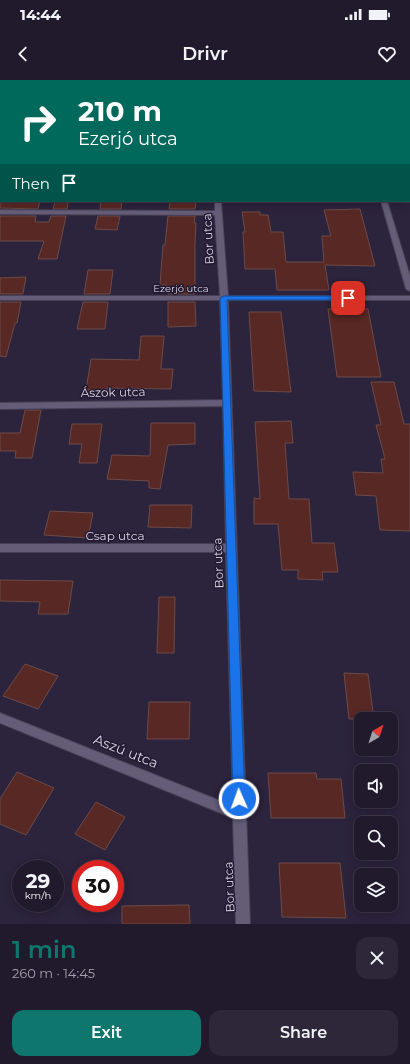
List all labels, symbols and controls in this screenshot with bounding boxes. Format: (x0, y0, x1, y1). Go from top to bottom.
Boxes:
text: 14:44 (20, 5, 61, 24)
icon: back (12, 43, 34, 65)
text: Drivr (182, 43, 228, 65)
icon: heart (376, 43, 398, 65)
text: 210 m (78, 94, 162, 128)
icon: right (12, 96, 64, 148)
text: Ezerjó utca (78, 128, 178, 150)
icon: arrive (58, 172, 80, 194)
text: Then (12, 174, 50, 193)
street label: Bor utca (199, 213, 217, 265)
pin (331, 281, 365, 315)
street label: Ezerjó utca (153, 282, 209, 295)
icon: arrive (337, 287, 359, 309)
street label: Ászok utca (80, 384, 146, 400)
street label: Csap utca (85, 528, 145, 543)
street label: Bor utca (210, 537, 226, 589)
north arrow (354, 712, 398, 756)
map controls (354, 712, 398, 912)
street label: Aszú utca (91, 730, 161, 772)
button: sound (354, 764, 398, 808)
position arrow (218, 778, 260, 820)
button: search (354, 816, 398, 860)
speed limit sign: 30 (72, 860, 124, 912)
street label: Bor utca (221, 861, 237, 913)
button: layers (354, 868, 398, 912)
text: 29 (26, 869, 50, 893)
text: km/h (25, 889, 51, 902)
text: 1 min (12, 935, 76, 964)
button: close (356, 937, 398, 979)
text: 260 m · 14:45 (12, 965, 95, 981)
button: Exit (12, 1010, 201, 1056)
button: Share (209, 1010, 398, 1056)

